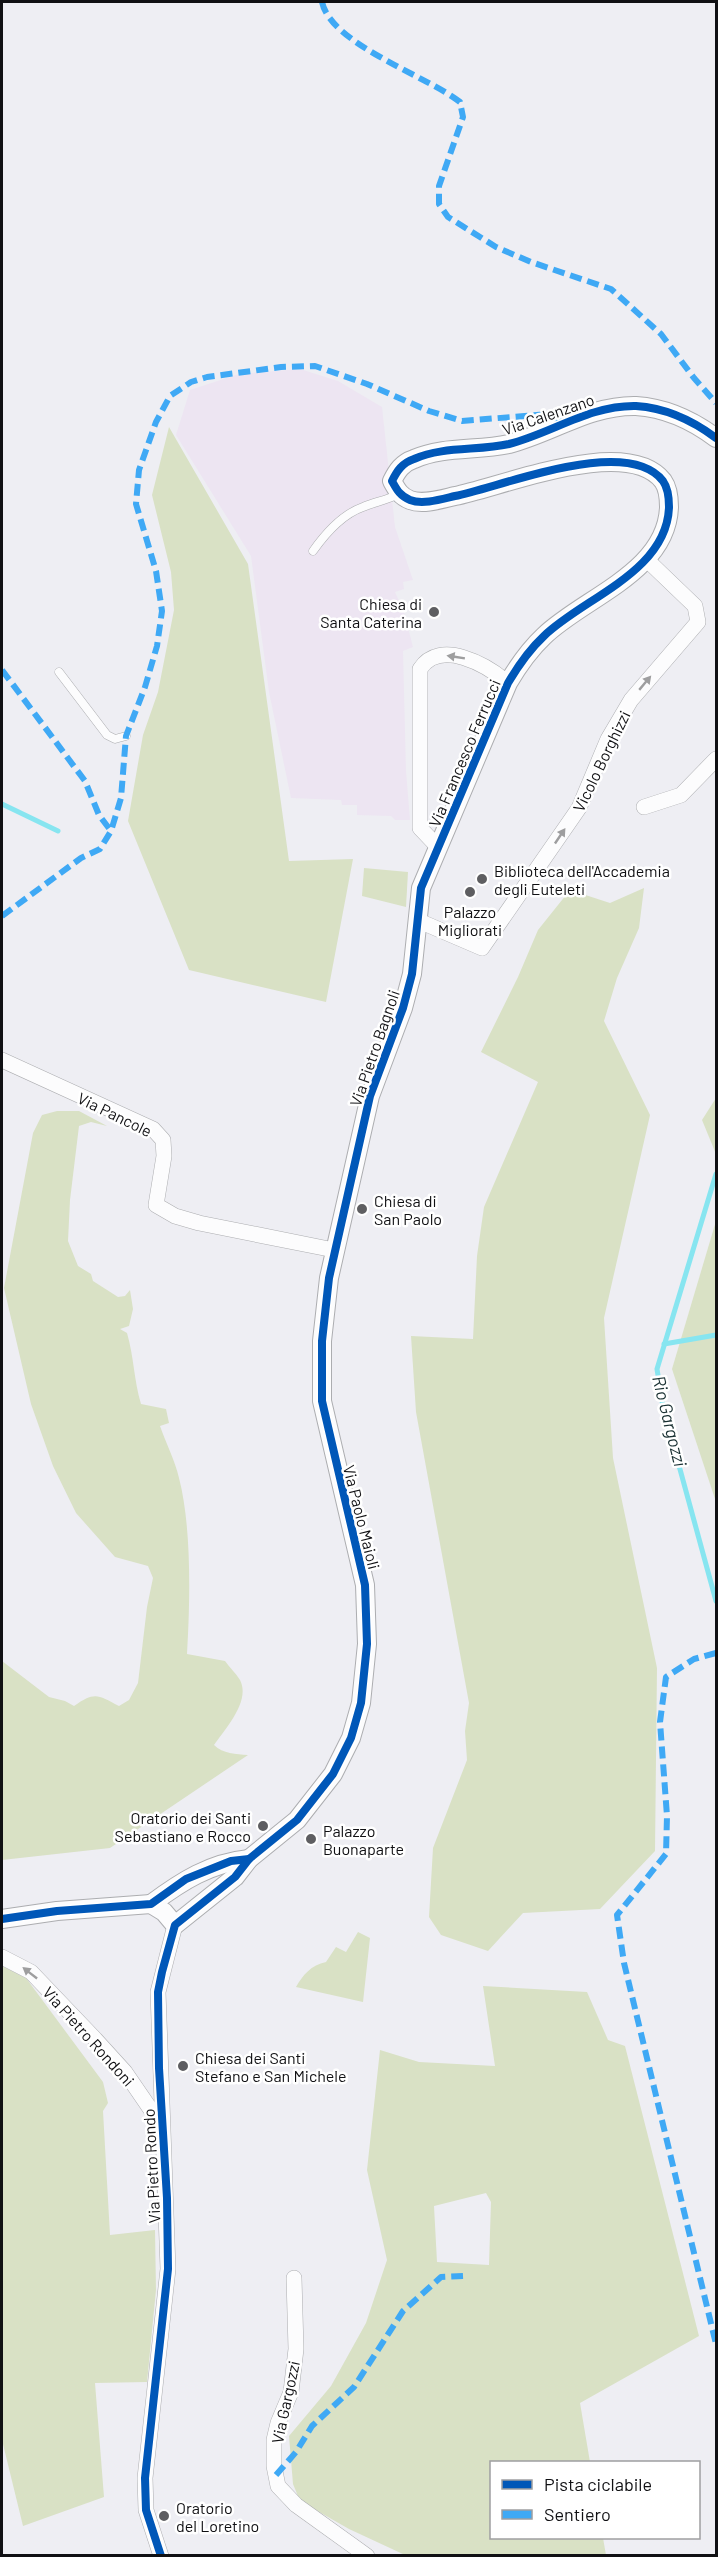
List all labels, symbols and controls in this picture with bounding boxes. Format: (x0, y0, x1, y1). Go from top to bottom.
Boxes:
street label: Via Calenzano (500, 389, 596, 439)
place label: Chiesa di Santa Caterina (320, 594, 422, 631)
marker: Chiesa di Santa Caterina (427, 605, 441, 619)
one-way arrow (447, 652, 466, 661)
one-way arrow (639, 675, 652, 691)
street label: Via Francesco Ferrucci (424, 676, 504, 830)
street label: Vicolo Borghizzi (568, 707, 634, 815)
one-way arrow (554, 828, 566, 844)
place label: Biblioteca dell'Accademia degli Euteleti (494, 861, 670, 898)
marker: Biblioteca dell'Accademia degli Euteleti (475, 872, 489, 886)
marker: Palazzo Migliorati (463, 885, 477, 899)
place label: Palazzo Migliorati (438, 902, 502, 939)
street label: Via Pietro Bagnoli (345, 987, 403, 1109)
street label: Via Pancole (75, 1088, 155, 1140)
place label: Chiesa di San Paolo (374, 1191, 442, 1228)
marker: Chiesa di San Paolo (355, 1202, 369, 1216)
water label: Rio Gargozzi (648, 1373, 692, 1469)
street label: Via Paolo Maioli (340, 1463, 384, 1571)
place label: Oratorio dei Santi Sebastiano e Rocco (115, 1808, 251, 1845)
marker: Oratorio dei Santi Sebastiano e Rocco (256, 1819, 270, 1833)
place label: Palazzo Buonaparte (323, 1821, 404, 1858)
marker: Palazzo Buonaparte (304, 1832, 318, 1846)
one-way arrow (22, 1967, 38, 1980)
street label: Via Pietro Rondoni (39, 1982, 139, 2090)
place label: Chiesa dei Santi Stefano e San Michele (195, 2048, 347, 2085)
marker: Chiesa dei Santi Stefano e San Michele (176, 2059, 190, 2073)
street label: Via Pietro Rondo (139, 2108, 163, 2224)
street label: Via Gargozzi (267, 2359, 303, 2445)
legend (490, 2461, 700, 2539)
text: Pista ciclabile (544, 2473, 652, 2495)
place label: Oratorio del Loretino (176, 2498, 259, 2535)
text: Sentiero (544, 2503, 611, 2525)
marker: Oratorio del Loretino (157, 2509, 171, 2523)

